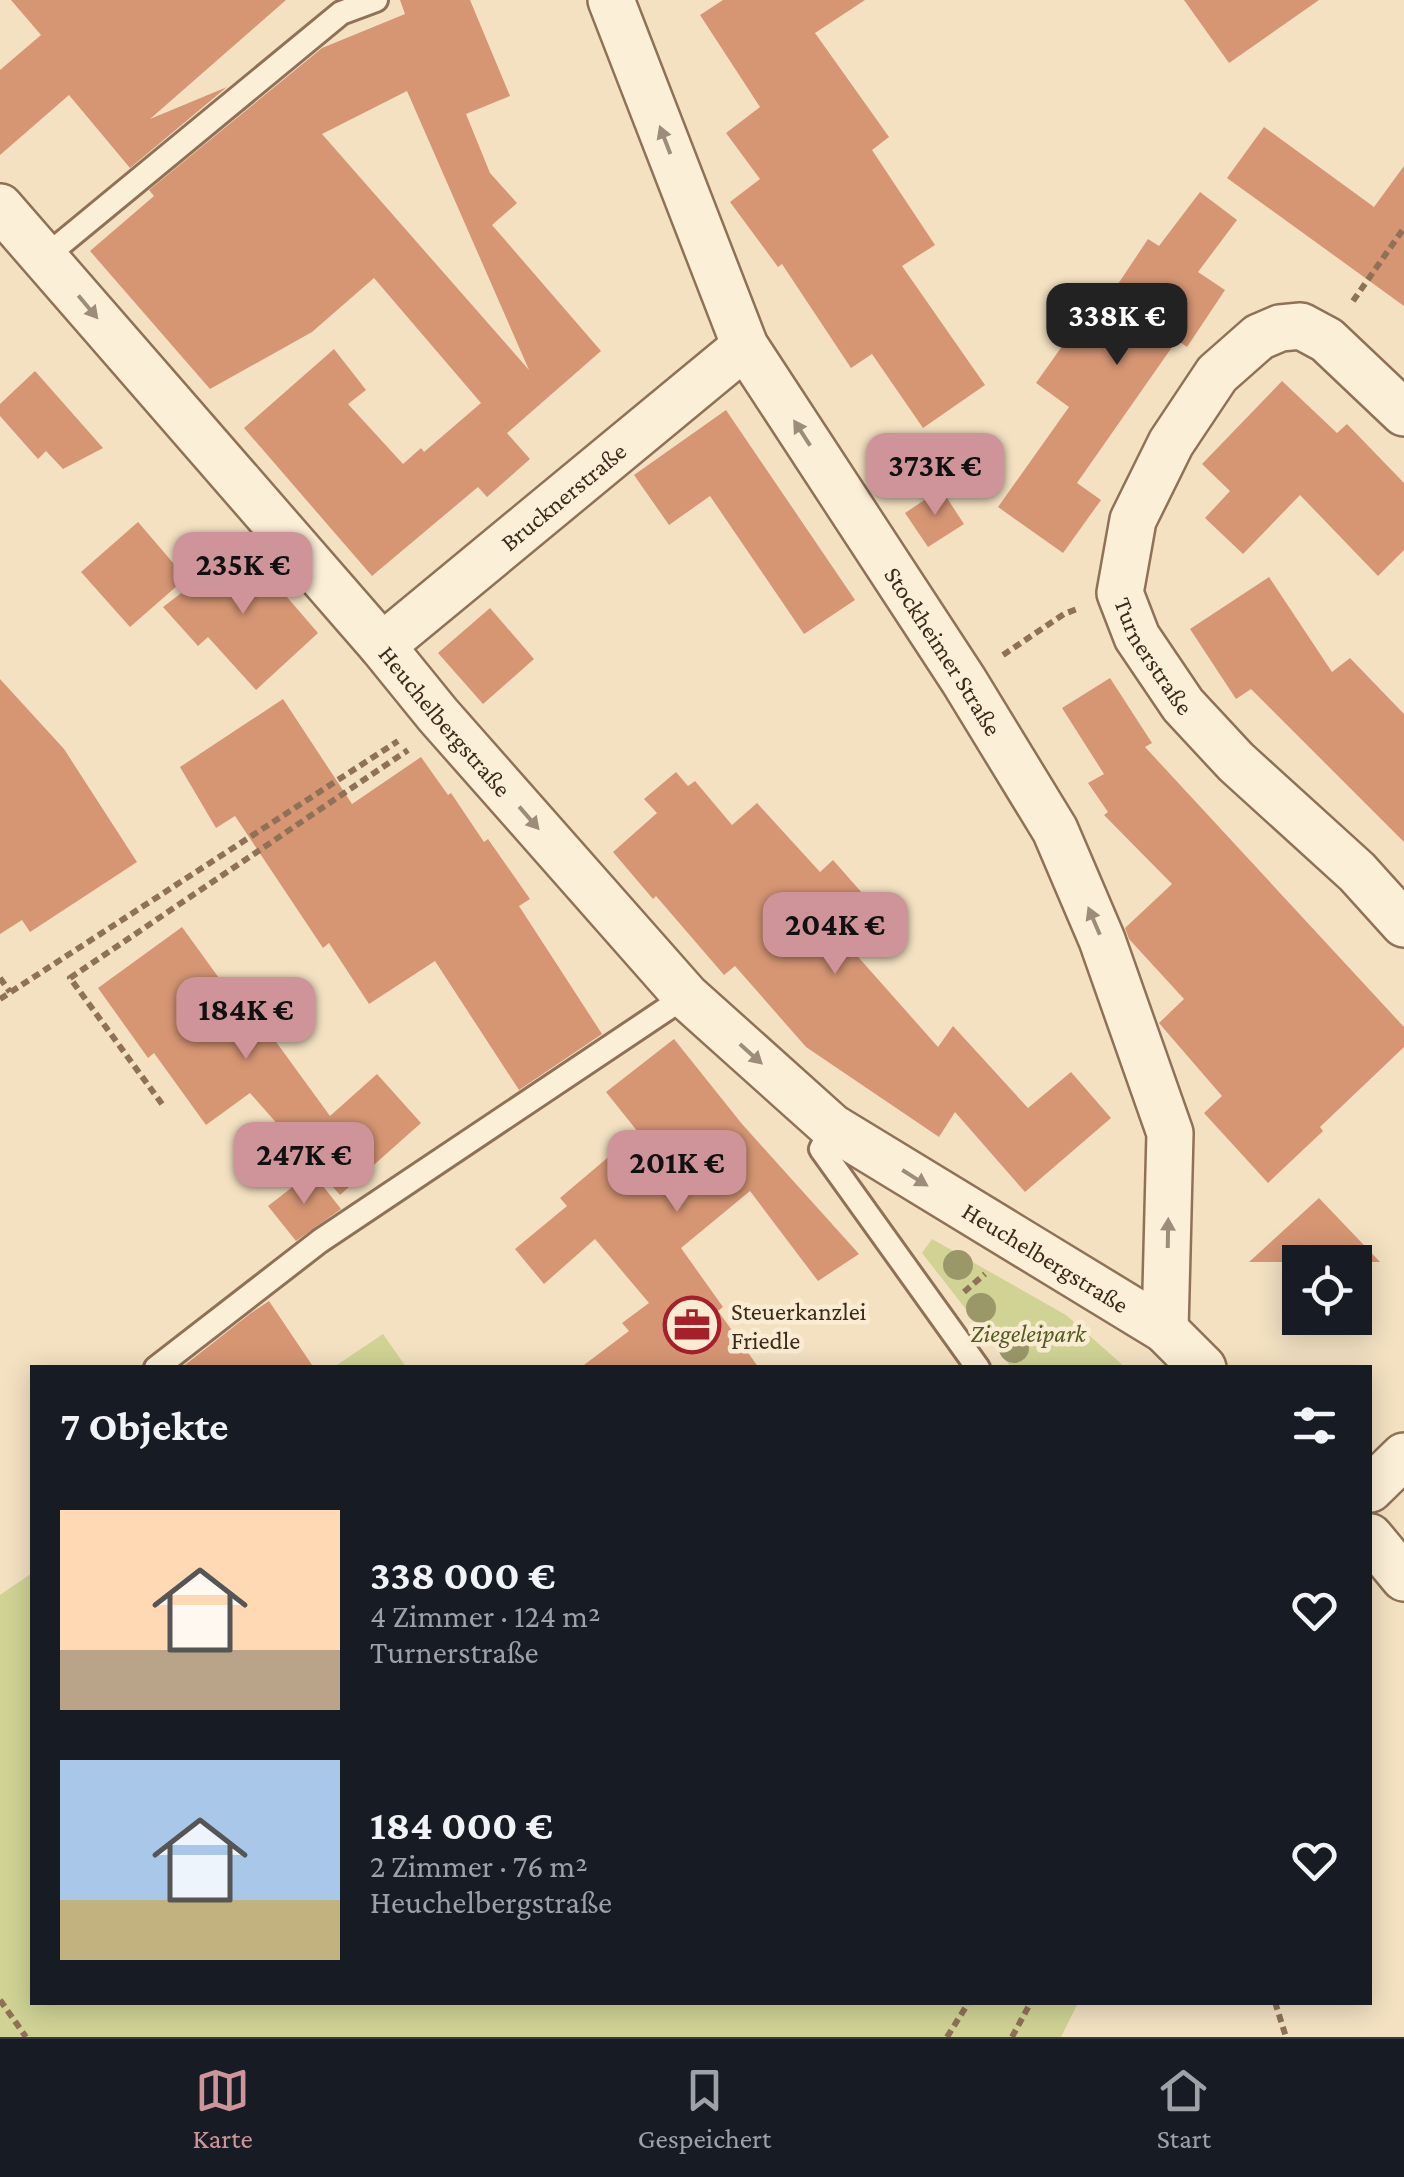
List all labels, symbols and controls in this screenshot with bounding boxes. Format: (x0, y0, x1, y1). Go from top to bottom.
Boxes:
one-way arrow (657, 125, 673, 155)
pin: 338K € (1036, 283, 1198, 368)
one-way arrow (76, 294, 98, 319)
text: 338K € (1068, 297, 1166, 333)
one-way arrow (794, 420, 812, 447)
pin: 373K € (854, 433, 1016, 518)
street label: Brucknerstraße (495, 437, 632, 556)
text: 373K € (888, 447, 982, 483)
pin: 235K € (162, 532, 324, 617)
text: 235K € (195, 546, 291, 582)
street label: Stockheimer Straße (879, 562, 1007, 741)
street label: Turnerstraße (1109, 594, 1198, 720)
street label: Heuchelbergstraße (373, 640, 516, 802)
one-way arrow (517, 805, 539, 830)
pin: 204K € (754, 892, 916, 977)
text: 204K € (785, 906, 885, 942)
one-way arrow (1086, 907, 1102, 936)
pin: 184K € (165, 977, 327, 1062)
text: 184K € (198, 991, 294, 1027)
one-way arrow (739, 1042, 763, 1065)
pin: 247K € (223, 1122, 385, 1207)
pin: 201K € (596, 1130, 758, 1215)
text: 247K € (256, 1136, 352, 1172)
text: 201K € (629, 1144, 725, 1180)
one-way arrow (901, 1169, 929, 1187)
street label: Heuchelbergstraße (958, 1197, 1133, 1318)
one-way arrow (1160, 1216, 1176, 1248)
map controls (1282, 1245, 1372, 1335)
button: locate (1282, 1245, 1372, 1335)
office icon: Steuerkanzlei Friedle (662, 1295, 722, 1355)
place label: Steuerkanzlei Friedle (731, 1298, 866, 1354)
park label: Ziegeleipark (970, 1320, 1087, 1348)
icon: filters (1287, 1398, 1342, 1453)
text: 7 Objekte (60, 1402, 229, 1449)
icon: home (140, 1550, 260, 1670)
text: 338 000 € (370, 1551, 556, 1598)
icon: heart (1287, 1583, 1342, 1638)
text: 4 Zimmer · 124 m² (370, 1598, 600, 1634)
text: Turnerstraße (370, 1634, 539, 1670)
icon: home (140, 1800, 260, 1920)
text: 184 000 € (370, 1801, 553, 1848)
icon: heart (1287, 1833, 1342, 1888)
text: 2 Zimmer · 76 m² (370, 1848, 588, 1884)
text: Heuchelbergstraße (370, 1884, 612, 1920)
tab: Karte (193, 2063, 253, 2154)
tab: Gespeichert (638, 2063, 771, 2154)
tab: Start (1156, 2063, 1211, 2154)

